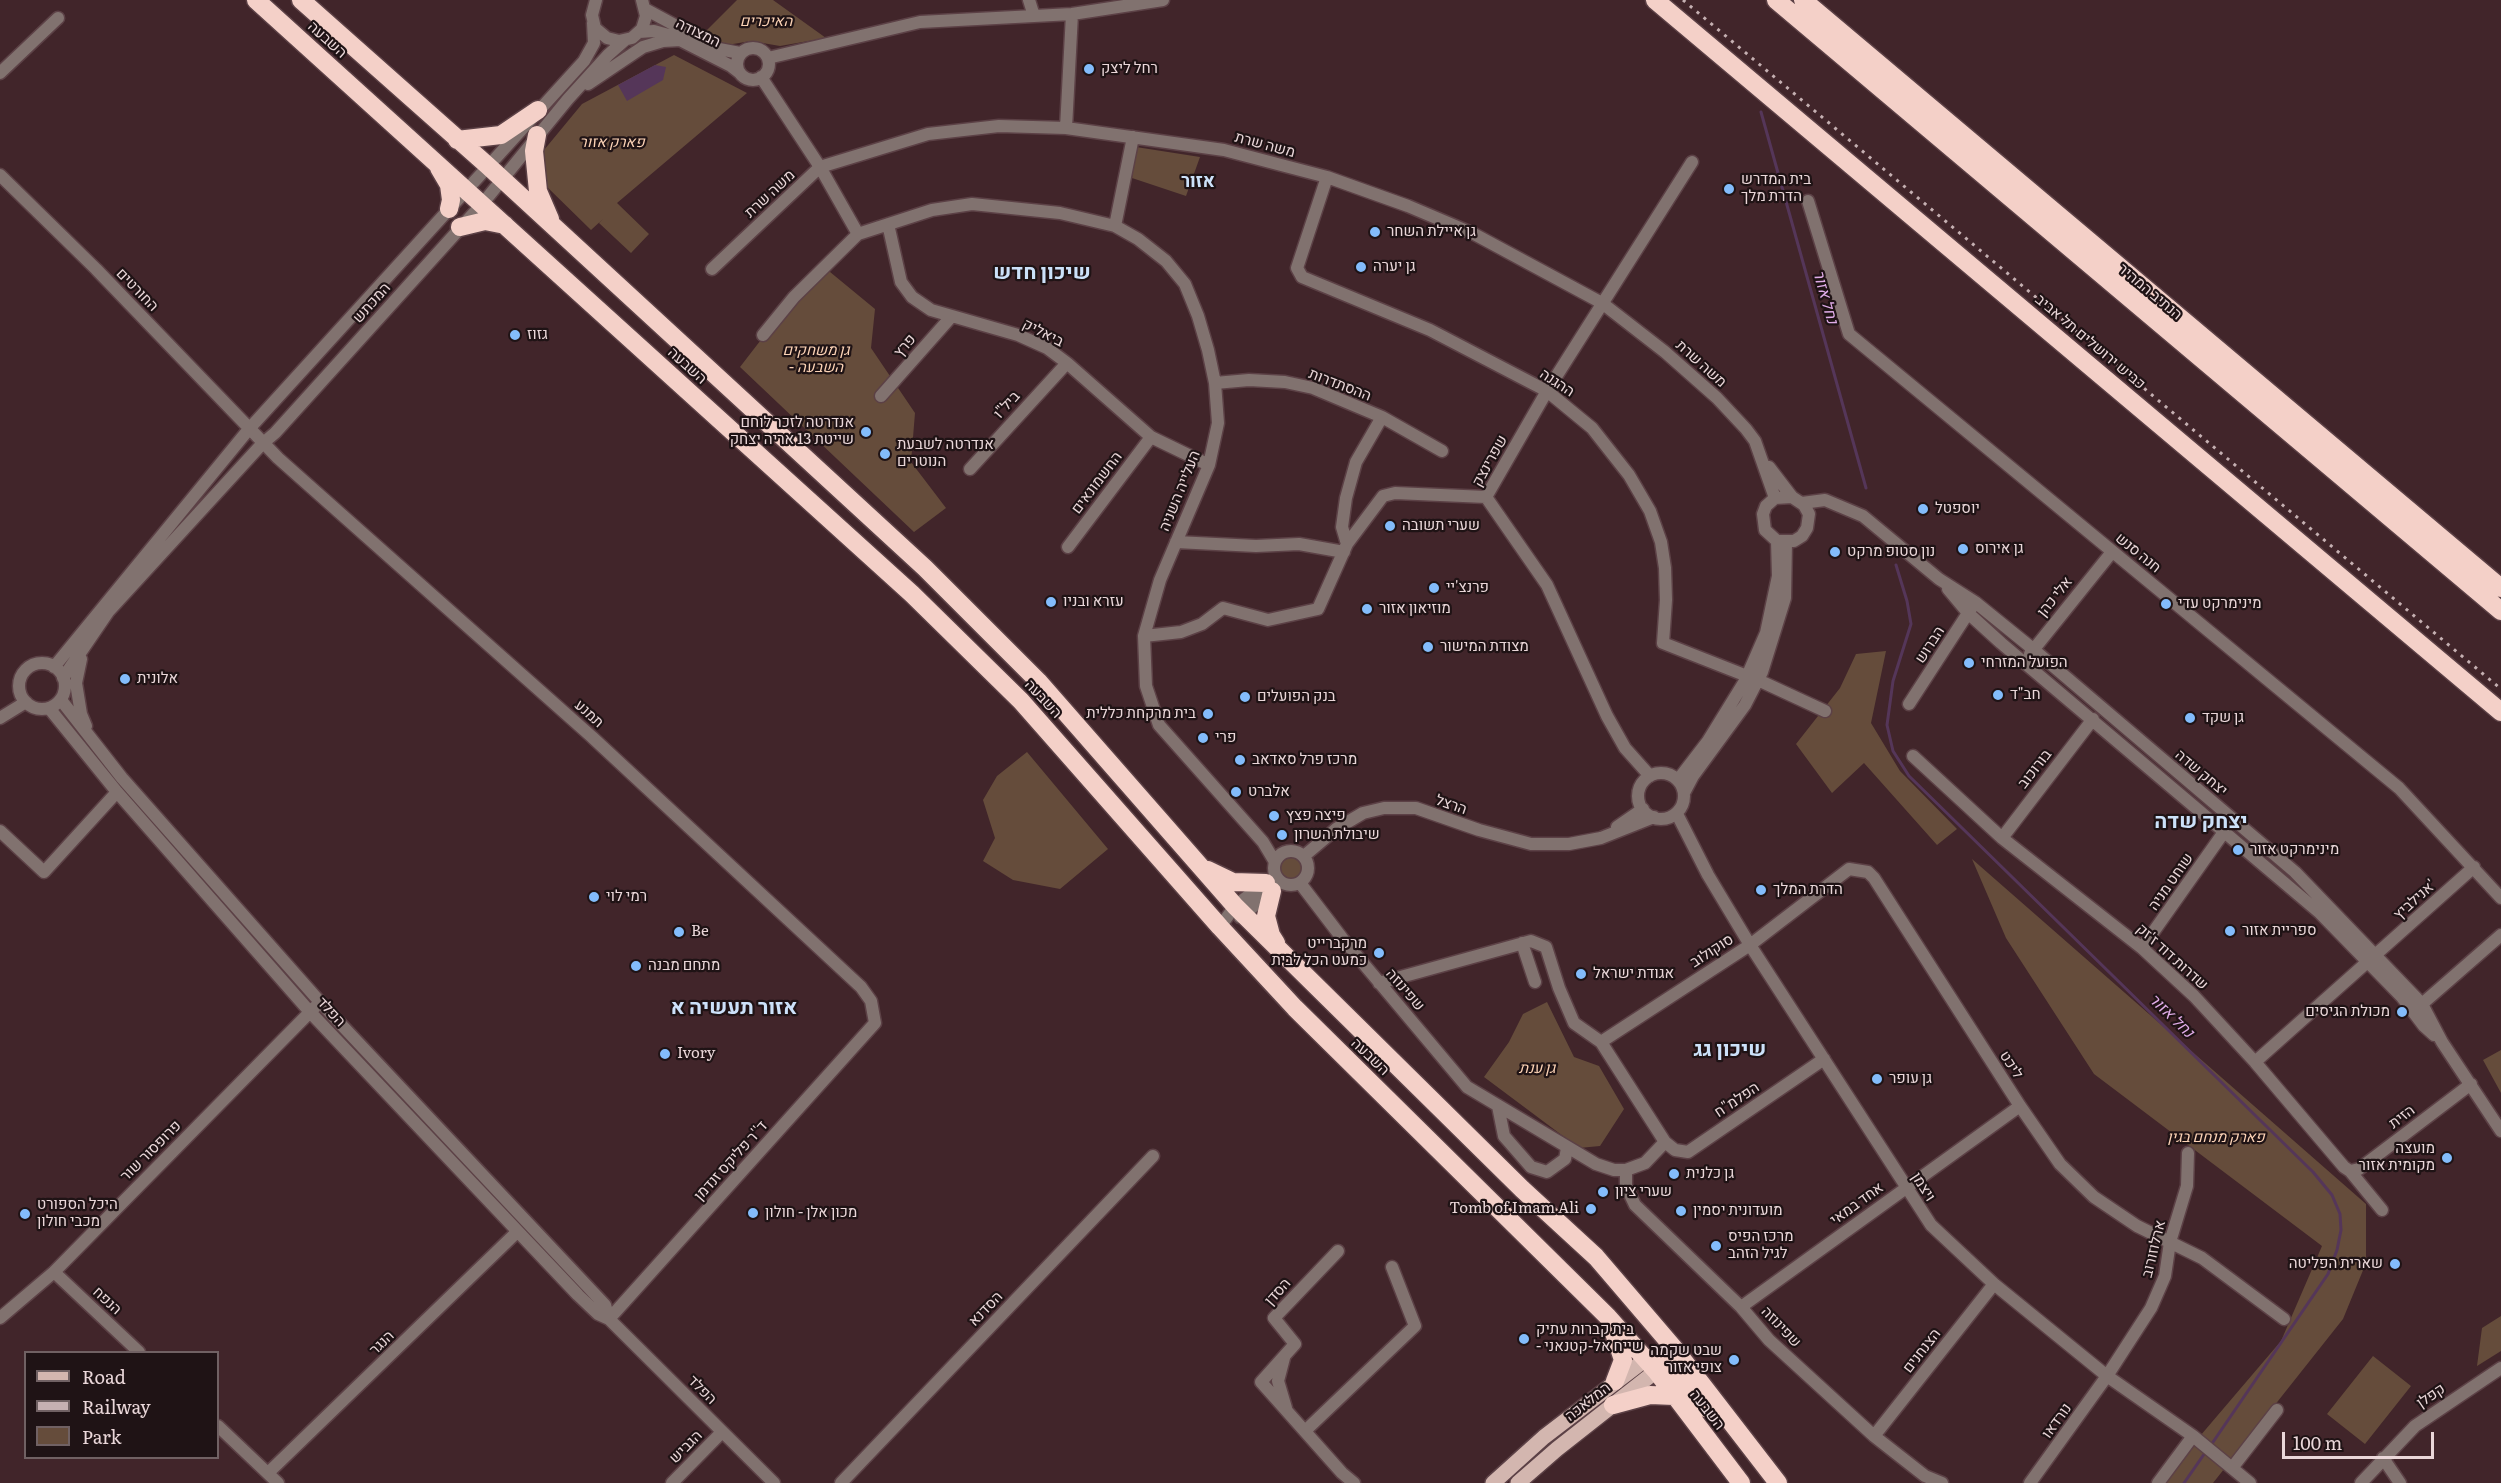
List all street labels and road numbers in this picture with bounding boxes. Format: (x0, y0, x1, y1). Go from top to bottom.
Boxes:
street label: המצודה (673, 14, 723, 52)
street label: השבעה (304, 18, 350, 62)
street label: משה שרת (1233, 128, 1297, 162)
street label: משה שרת (741, 166, 799, 222)
street label: הנתיב המהיר (2114, 260, 2186, 324)
street label: החורטים (112, 265, 162, 315)
street label: המכתש (349, 279, 395, 327)
street label: כביש ירושלים תל אביב (2031, 291, 2149, 393)
street label: ביאליק (1019, 315, 1067, 351)
street label: פרץ (890, 331, 920, 361)
street label: משה שרת (1672, 337, 1730, 391)
street label: השבעה (664, 344, 710, 388)
street label: ההסתדרות (1306, 365, 1374, 405)
street label: ההגנה (1536, 365, 1578, 401)
street label: ביל"ו (990, 388, 1024, 422)
street label: שפרינצק (1469, 432, 1511, 490)
street label: החשמונאים (1068, 448, 1126, 518)
street label: העלייה השניה (1156, 448, 1204, 534)
street label: חנה סנש (2112, 529, 2164, 577)
street label: אלי כהן (2034, 573, 2076, 621)
street label: הברוש (1911, 623, 1949, 667)
street label: השבעה (1021, 676, 1065, 722)
street label: תמנע (571, 696, 607, 732)
street label: בורוכוב (2014, 746, 2056, 792)
street label: יצחק שדה (2171, 746, 2231, 800)
street label: הרצל (1433, 791, 1469, 819)
street label: שוחט מניה (2145, 850, 2197, 914)
street label: אנילביץ' (2390, 876, 2440, 924)
street label: שדרות דוד ז'זק (2132, 920, 2212, 994)
street label: סוקולוב (1687, 930, 1737, 972)
street label: שפינוזה (1382, 965, 1428, 1015)
street label: הפלד (313, 994, 349, 1030)
street label: השבעה (1347, 1035, 1393, 1079)
street label: ליכט (1995, 1048, 2027, 1082)
street label: הפלמ"ח (1711, 1078, 1763, 1122)
street label: הזית (2385, 1101, 2419, 1133)
street label: פרופסור שור (117, 1117, 185, 1185)
street label: ד''ר פליקס זנדמן (690, 1117, 772, 1205)
street label: ויצמן (1907, 1169, 1939, 1205)
street label: אחד במאי (1827, 1179, 1887, 1229)
street label: ארלוזורוב (2138, 1218, 2170, 1280)
street label: הסדן (1261, 1275, 1295, 1309)
street label: הנפח (89, 1283, 125, 1319)
street label: הסדנא (965, 1288, 1007, 1330)
street label: שפינוזה (1757, 1303, 1805, 1351)
street label: הצנחנים (1899, 1325, 1945, 1377)
street label: הנגר (366, 1327, 398, 1359)
street label: הפלד (684, 1372, 720, 1408)
street label: המלאכה (1562, 1379, 1614, 1425)
street label: קפלן (2413, 1380, 2449, 1412)
street label: השבעה (1686, 1386, 1728, 1434)
street label: נורדאו (2038, 1400, 2076, 1442)
street label: הגביש (666, 1427, 706, 1467)

